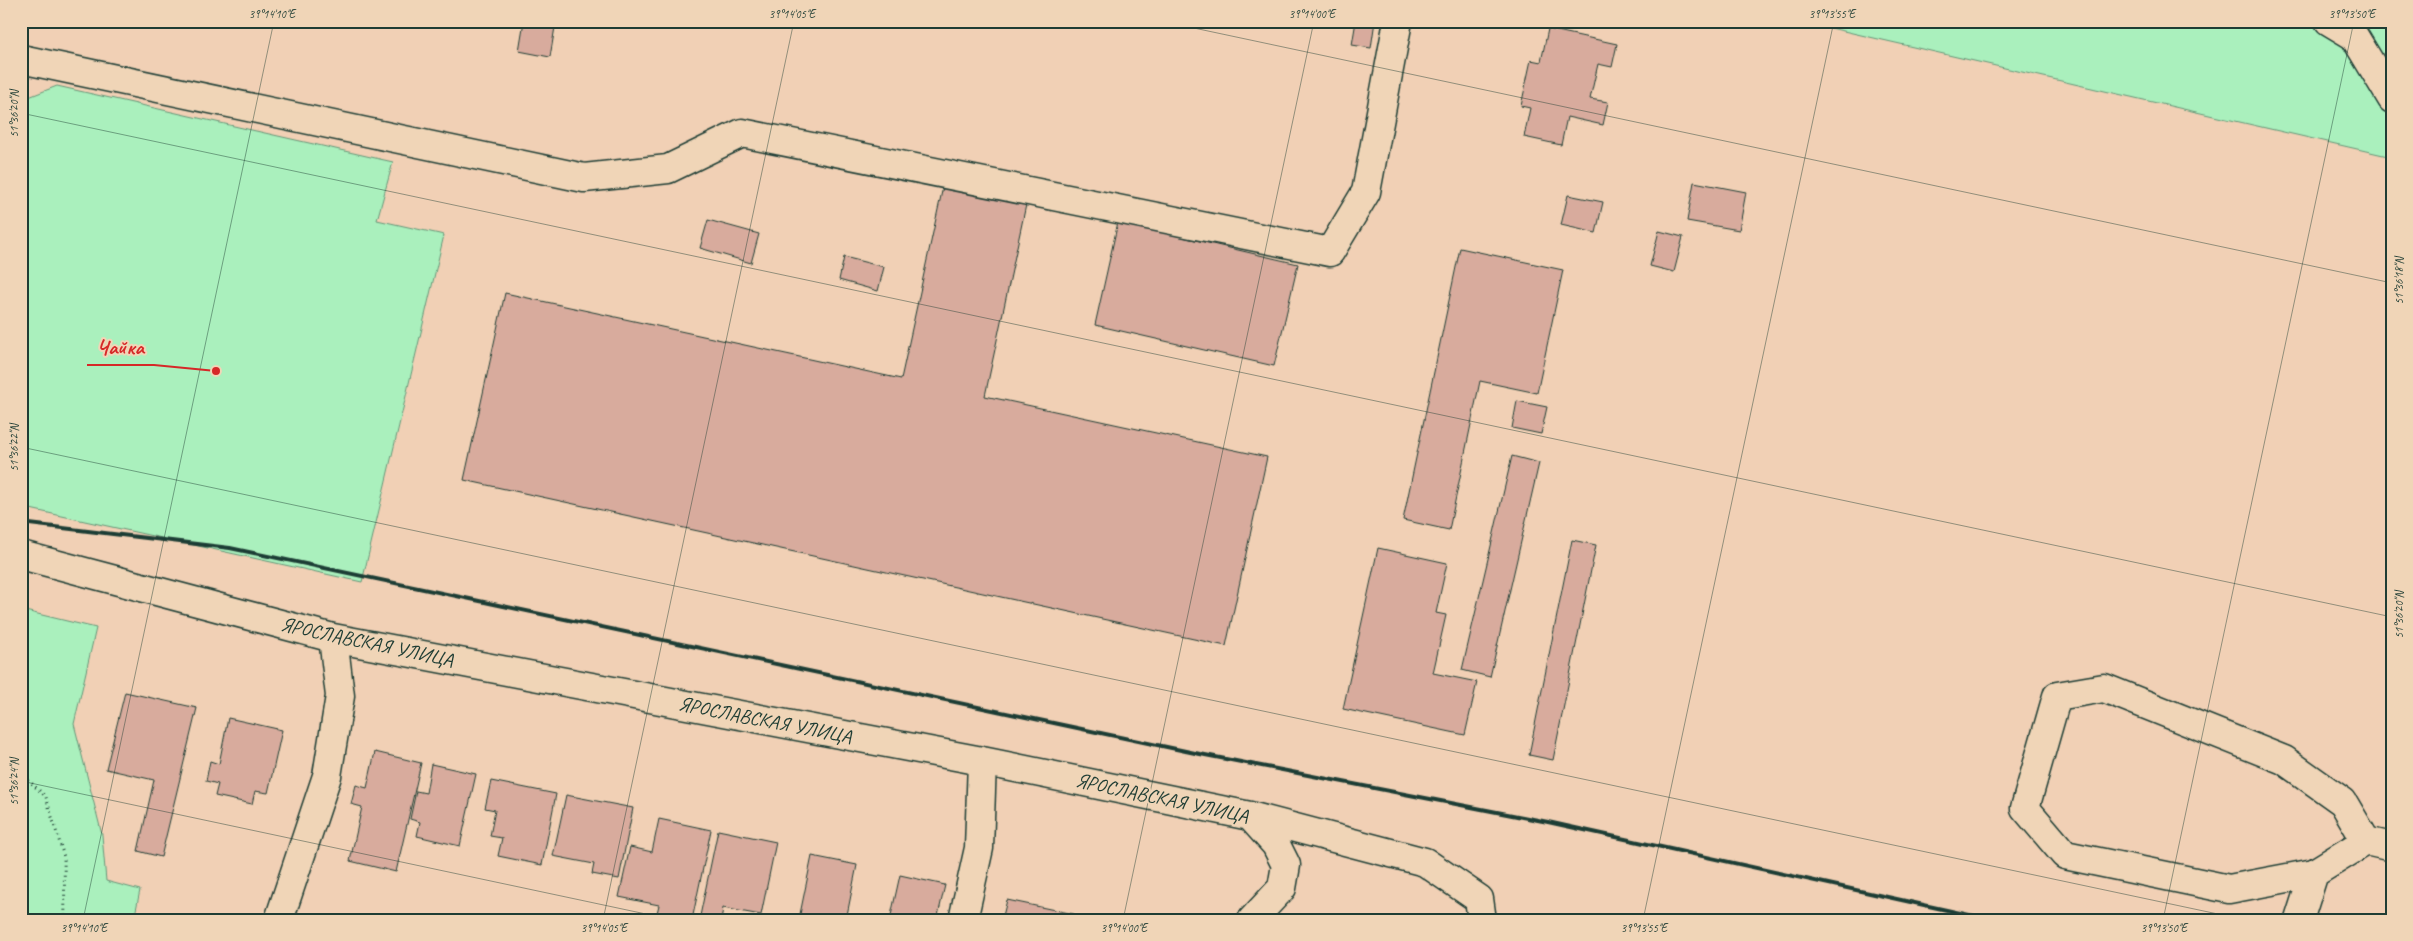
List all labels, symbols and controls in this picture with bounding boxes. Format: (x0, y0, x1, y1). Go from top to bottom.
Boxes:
text: 39°14'10"E (249, 6, 297, 22)
text: 39°14'05"E (769, 6, 817, 22)
text: 39°14'00"E (1289, 6, 1337, 22)
text: 39°13'55"E (1809, 6, 1857, 22)
text: 39°13'50"E (2329, 6, 2377, 22)
text: 51°36'20"N (6, 89, 22, 138)
text: 51°36'18"N (2391, 256, 2407, 305)
callout: Чайка (87, 329, 154, 365)
text: Чайка (96, 334, 145, 360)
text: 51°36'22"N (6, 423, 22, 472)
text: 51°36'20"N (2391, 590, 2407, 639)
street label: ЯРОСЛАВСКАЯ УЛИЦА (278, 611, 457, 673)
street label: ЯРОСЛАВСКАЯ УЛИЦА (676, 691, 855, 749)
text: 51°36'24"N (6, 757, 22, 806)
street label: ЯРОСЛАВСКАЯ УЛИЦА (1073, 767, 1252, 829)
text: 39°14'10"E (61, 920, 109, 936)
text: 39°14'05"E (581, 920, 629, 936)
text: 39°14'00"E (1101, 920, 1149, 936)
text: 39°13'55"E (1621, 920, 1669, 936)
text: 39°13'50"E (2141, 920, 2189, 936)

